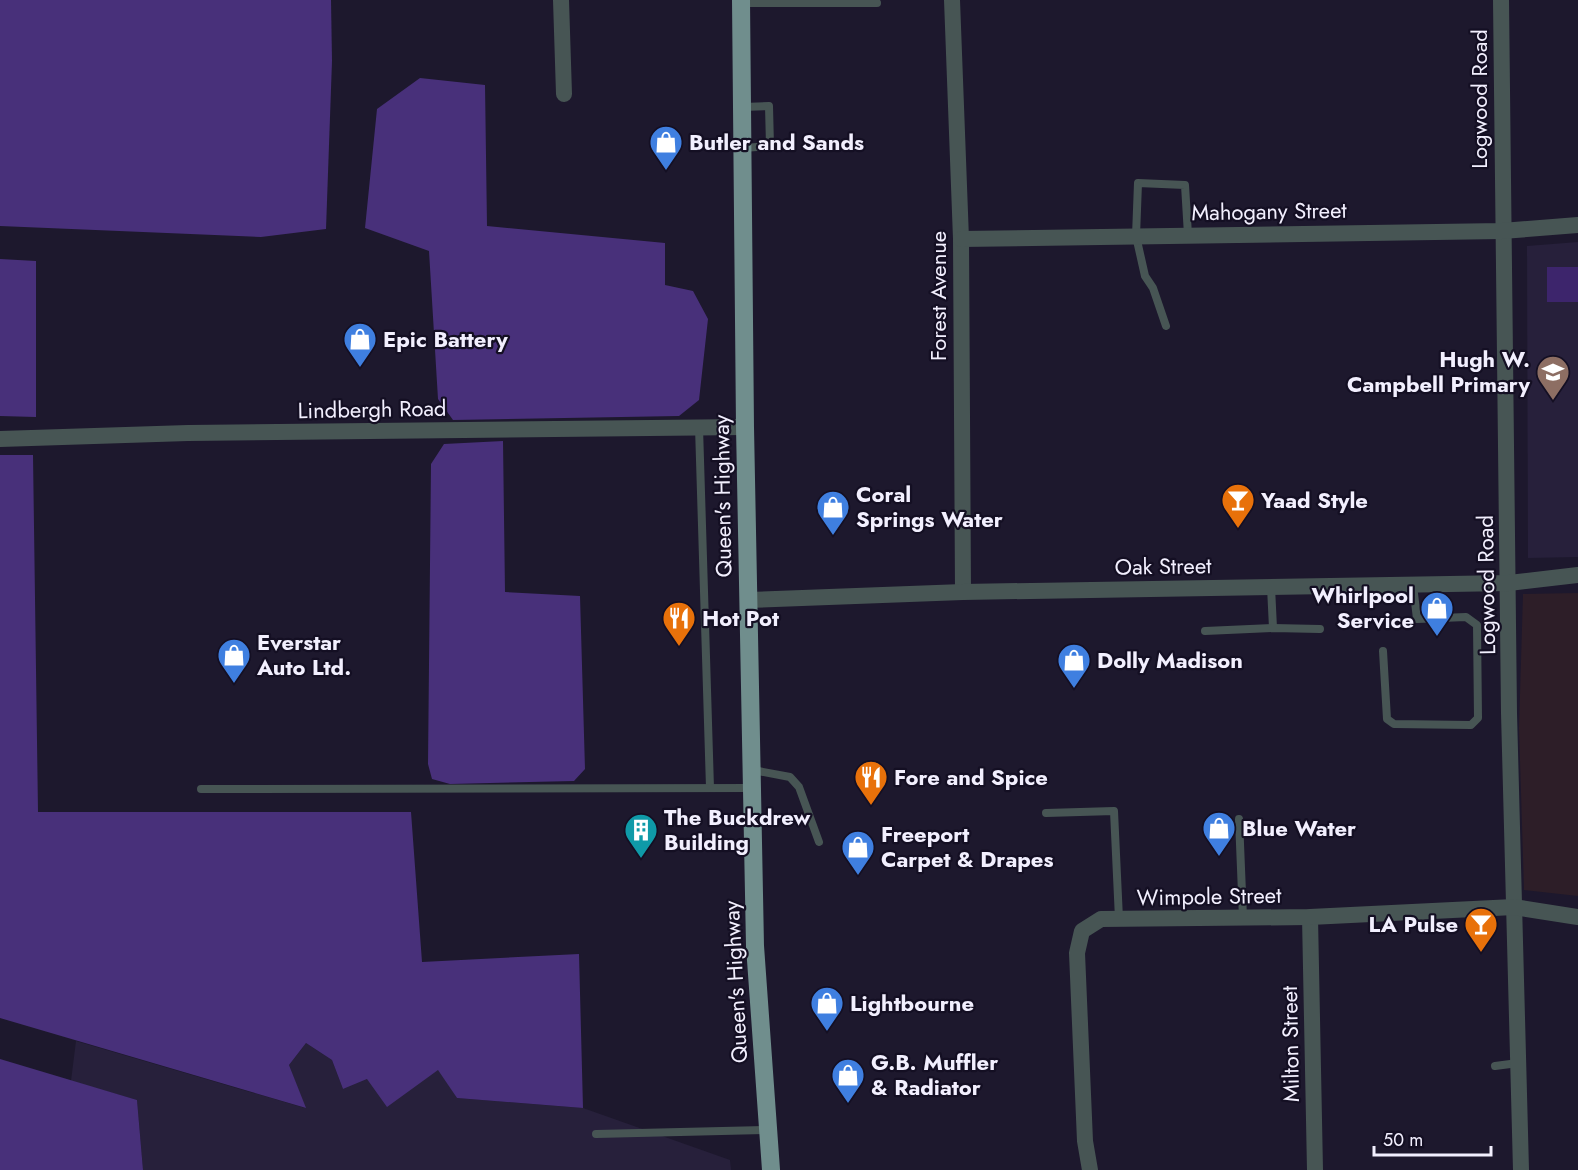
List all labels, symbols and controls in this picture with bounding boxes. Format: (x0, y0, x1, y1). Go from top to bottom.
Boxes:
street label: Logwood Road (1463, 29, 1495, 169)
shop icon: Butler and Sands (648, 124, 684, 171)
place label: Butler and Sands (689, 126, 864, 158)
street label: Mahogany Street (1191, 194, 1348, 228)
street label: Forest Avenue (922, 231, 954, 361)
shop icon: Epic Battery (342, 321, 378, 368)
place label: Epic Battery (383, 323, 508, 355)
place label: Hugh W. Campbell Primary (1347, 343, 1531, 400)
school or university icon: Hugh W. Campbell Primary (1535, 354, 1571, 401)
street label: Lindbergh Road (297, 392, 447, 426)
street label: Queen's Highway (705, 414, 739, 578)
place label: Coral Springs Water (856, 478, 1003, 535)
bar icon: Yaad Style (1220, 482, 1256, 529)
place label: Yaad Style (1260, 484, 1368, 516)
shop icon: Coral Springs Water (815, 489, 851, 536)
street label: Logwood Road (1469, 515, 1503, 655)
street label: Oak Street (1114, 549, 1212, 583)
place label: Whirlpool Service (1312, 579, 1414, 636)
shop icon: Whirlpool Service (1419, 590, 1455, 637)
restaurant icon: Hot Pot (661, 600, 697, 647)
place label: Hot Pot (702, 602, 779, 634)
place label: Everstar Auto Ltd. (256, 626, 351, 683)
shop icon: Everstar Auto Ltd. (216, 637, 252, 684)
shop icon: Dolly Madison (1056, 642, 1092, 689)
place label: Dolly Madison (1097, 644, 1243, 676)
restaurant icon: Fore and Spice (853, 759, 889, 806)
place label: Fore and Spice (894, 761, 1048, 793)
place label: The Buckdrew Building (664, 801, 810, 858)
shop icon: Blue Water (1201, 810, 1237, 857)
building icon: The Buckdrew Building (623, 812, 659, 859)
place label: Blue Water (1242, 812, 1356, 844)
place label: Freeport Carpet & Drapes (881, 818, 1053, 875)
shop icon: Freeport Carpet & Drapes (840, 829, 876, 876)
street label: Wimpole Street (1136, 879, 1282, 913)
street label: Queen's Highway (715, 900, 755, 1064)
bar icon: LA Pulse (1463, 906, 1499, 953)
place label: LA Pulse (1368, 908, 1458, 940)
shop icon: Lightbourne (809, 985, 845, 1032)
street label: Milton Street (1273, 985, 1307, 1103)
place label: Lightbourne (850, 987, 974, 1019)
place label: G.B. Muffler & Radiator (871, 1046, 998, 1103)
shop icon: G.B. Muffler & Radiator (830, 1057, 866, 1104)
scale bar (1374, 1119, 1491, 1157)
text: 50 m (1383, 1127, 1423, 1153)

